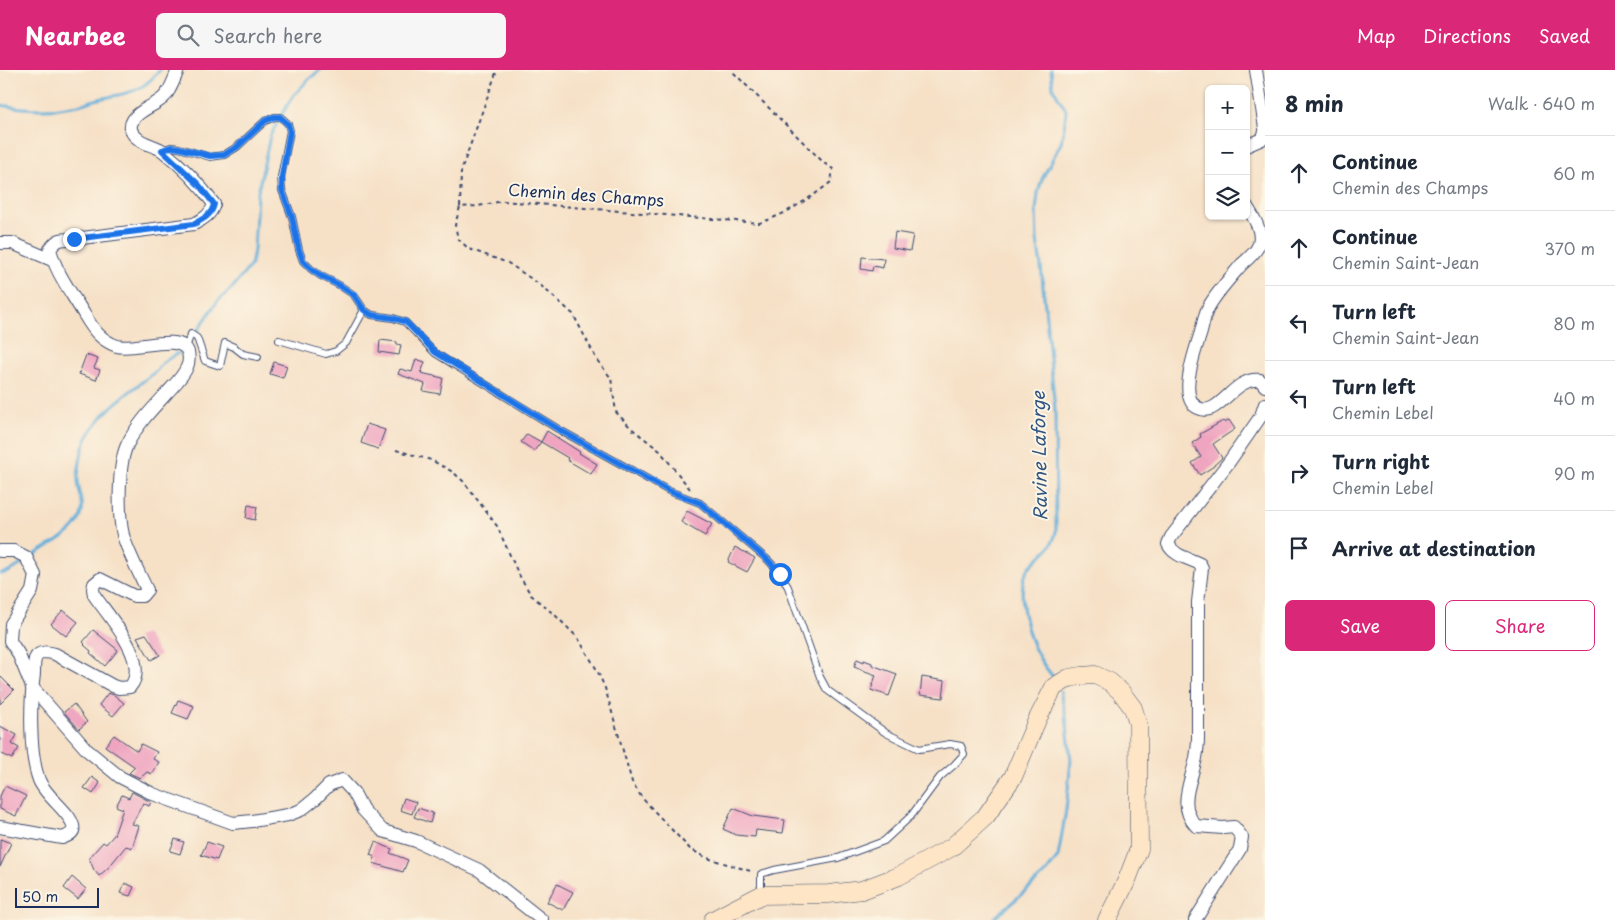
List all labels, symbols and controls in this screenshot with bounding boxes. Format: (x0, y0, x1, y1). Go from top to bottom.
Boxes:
search box (156, 13, 506, 58)
text: Nearbee (25, 17, 126, 53)
icon: search (174, 21, 202, 49)
text: Search here (214, 21, 322, 49)
text: Map (1357, 22, 1395, 49)
text: Directions (1423, 22, 1511, 49)
text: Saved (1539, 22, 1590, 49)
map controls (1205, 85, 1250, 220)
button: + (1205, 85, 1250, 130)
text: 8 min (1285, 87, 1344, 119)
text: Walk · 640 m (1488, 91, 1595, 115)
button: − (1205, 130, 1250, 175)
text: Continue (1332, 147, 1418, 175)
icon: ahead (1285, 159, 1313, 187)
text: 60 m (1553, 161, 1595, 185)
button: layers (1205, 175, 1250, 220)
text: Chemin des Champs (1332, 175, 1488, 199)
street label: Chemin des Champs (507, 177, 665, 211)
text: Continue (1332, 222, 1418, 250)
route end (63, 228, 86, 251)
icon: ahead (1285, 234, 1313, 262)
text: 370 m (1545, 236, 1595, 260)
text: Chemin Saint-Jean (1332, 250, 1479, 274)
text: Turn left (1332, 297, 1416, 325)
icon: left (1285, 309, 1313, 337)
text: 80 m (1553, 311, 1595, 335)
text: Chemin Saint-Jean (1332, 325, 1479, 349)
text: Turn left (1332, 372, 1416, 400)
icon: left (1285, 384, 1313, 412)
text: 40 m (1553, 386, 1595, 410)
water label: Ravine Laforge (1024, 390, 1053, 521)
text: Chemin Lebel (1332, 400, 1434, 424)
text: Turn right (1332, 447, 1430, 475)
icon: right (1285, 459, 1313, 487)
text: 90 m (1554, 461, 1595, 485)
text: Chemin Lebel (1332, 475, 1434, 499)
icon: arrive (1285, 534, 1313, 562)
text: Arrive at destination (1332, 534, 1536, 562)
route start (769, 563, 792, 586)
button: Save (1285, 600, 1435, 651)
button: Share (1445, 600, 1595, 651)
scale bar (15, 885, 99, 908)
text: 50 m (22, 886, 58, 907)

